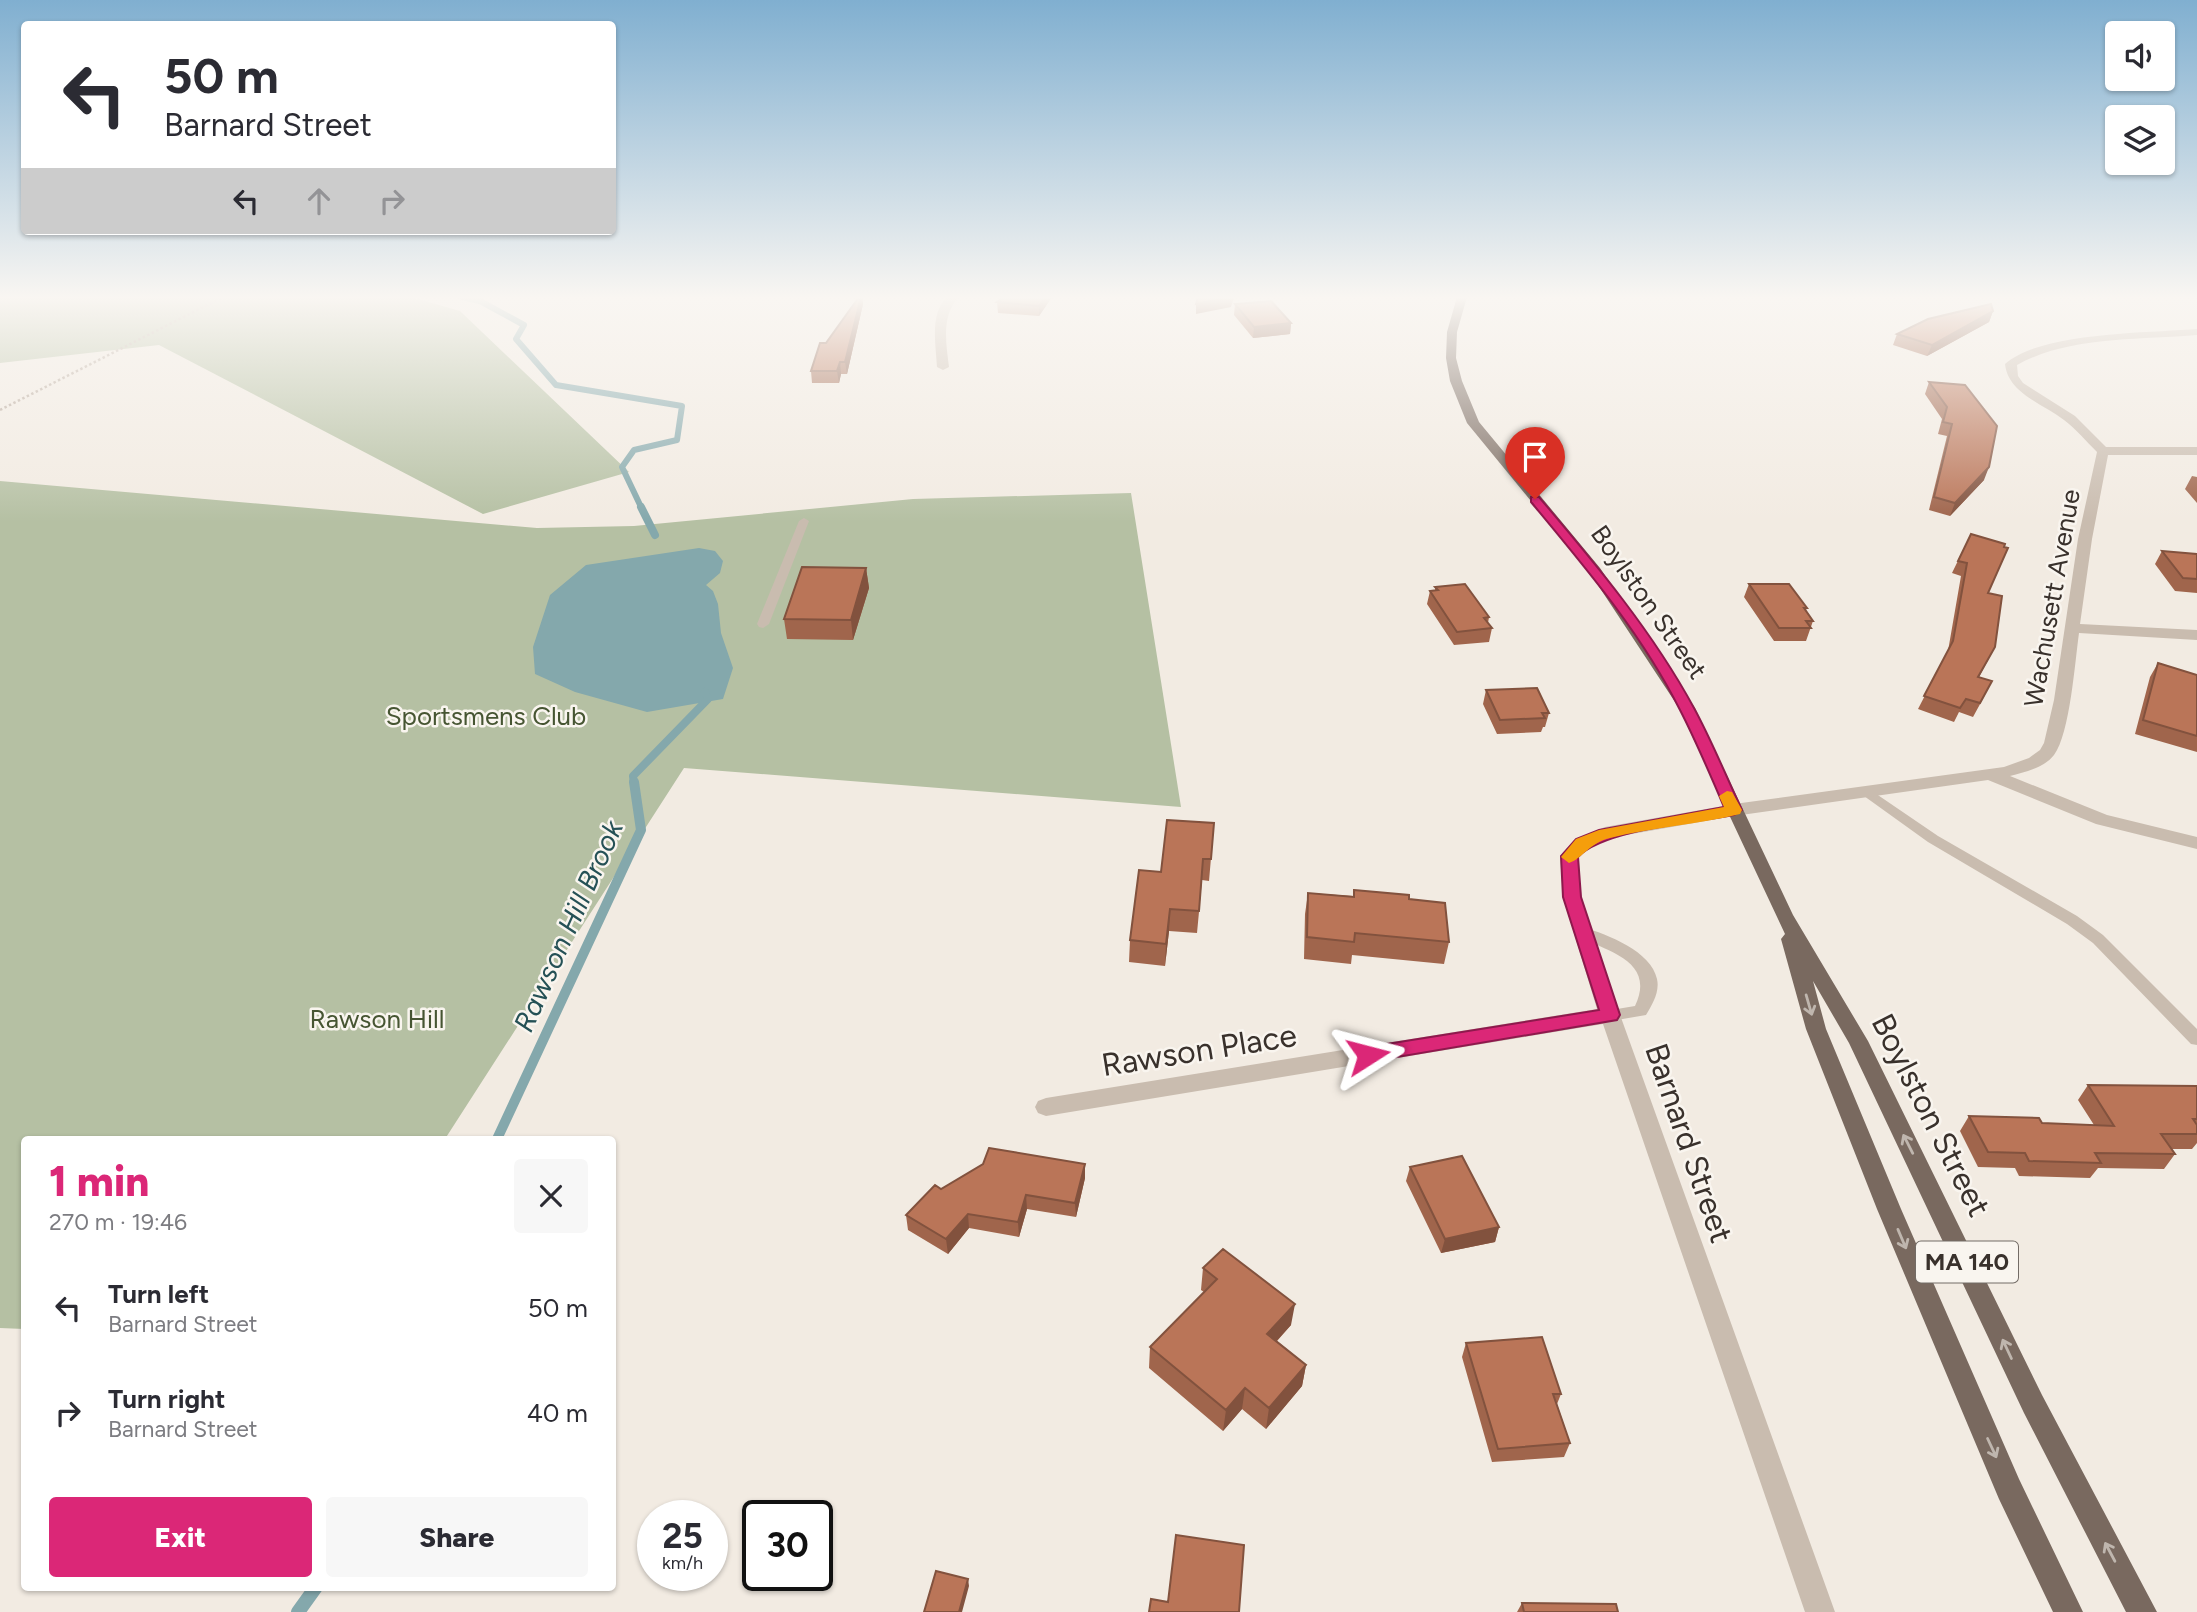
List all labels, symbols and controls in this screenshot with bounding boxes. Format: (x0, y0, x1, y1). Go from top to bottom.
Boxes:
map controls (2105, 21, 2175, 175)
button: sound (2105, 21, 2175, 91)
text: 50 m (164, 46, 279, 105)
icon: left (49, 49, 140, 140)
button: layers (2105, 105, 2175, 175)
text: Barnard Street (164, 106, 372, 144)
icon: left (227, 182, 265, 220)
icon: ahead (300, 182, 338, 220)
icon: right (373, 182, 411, 220)
pin (1505, 427, 1565, 499)
icon: arrive (1516, 438, 1554, 476)
street label: Wachusett Avenue (2017, 487, 2087, 709)
street label: Boylston Street (1584, 519, 1714, 685)
park label: Sportsmens Club (386, 700, 586, 732)
water label: Rawson Hill Brook (506, 814, 630, 1037)
one-way arrow (1804, 993, 1817, 1015)
park label: Rawson Hill (310, 1003, 444, 1035)
street label: Boylston Street (1864, 1007, 1998, 1223)
street label: Rawson Place (1099, 1016, 1299, 1084)
position arrow (1331, 1018, 1405, 1092)
street label: Barnard Street (1637, 1039, 1741, 1247)
one-way arrow (1901, 1134, 1915, 1155)
text: 1 min (49, 1156, 149, 1207)
button: close (514, 1159, 588, 1233)
text: 270 m · 19:46 (49, 1208, 187, 1236)
one-way arrow (1896, 1228, 1909, 1249)
road number: MA 140 (1916, 1242, 2018, 1282)
text: Turn left (108, 1278, 209, 1310)
icon: left (49, 1289, 87, 1327)
text: 50 m (528, 1292, 588, 1324)
text: Barnard Street (108, 1310, 257, 1338)
one-way arrow (2000, 1338, 2013, 1360)
text: Turn right (108, 1383, 225, 1415)
icon: right (49, 1394, 87, 1432)
text: 40 m (527, 1397, 588, 1429)
text: Barnard Street (108, 1415, 257, 1443)
one-way arrow (1985, 1437, 1999, 1458)
button: Exit (49, 1497, 312, 1577)
button: Share (326, 1497, 588, 1577)
speed limit sign: 30 (742, 1500, 833, 1591)
text: 25 (662, 1515, 703, 1557)
one-way arrow (2103, 1542, 2117, 1562)
text: km/h (662, 1552, 703, 1574)

